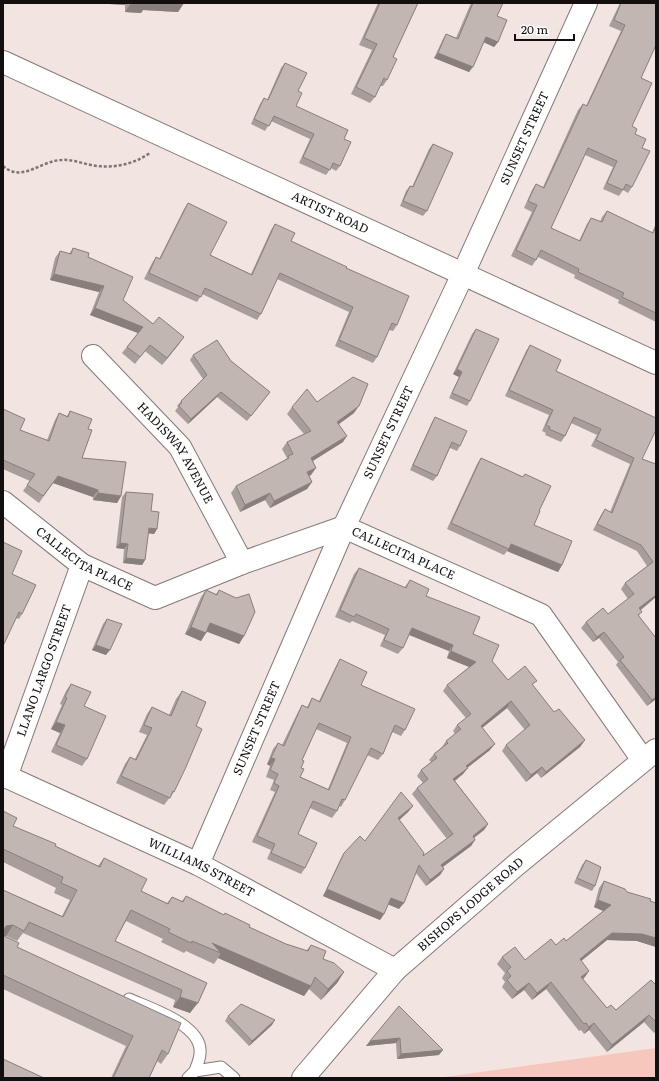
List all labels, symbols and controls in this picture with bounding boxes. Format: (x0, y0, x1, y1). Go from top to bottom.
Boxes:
scale bar (515, 16, 574, 42)
text: 20 m (521, 20, 548, 38)
street label: SUNSET STREET (495, 88, 553, 187)
street label: ARTIST ROAD (289, 186, 372, 237)
street label: SUNSET STREET (358, 382, 417, 481)
street label: HADISWAY AVENUE (134, 398, 219, 507)
street label: CALLECITA PLACE (33, 522, 136, 595)
street label: CALLECITA PLACE (349, 522, 459, 584)
street label: LLANO LARGO STREET (11, 602, 75, 739)
street label: SUNSET STREET (228, 678, 284, 778)
street label: WILLIAMS STREET (146, 833, 258, 901)
street label: BISHOPS LODGE ROAD (413, 852, 527, 955)

